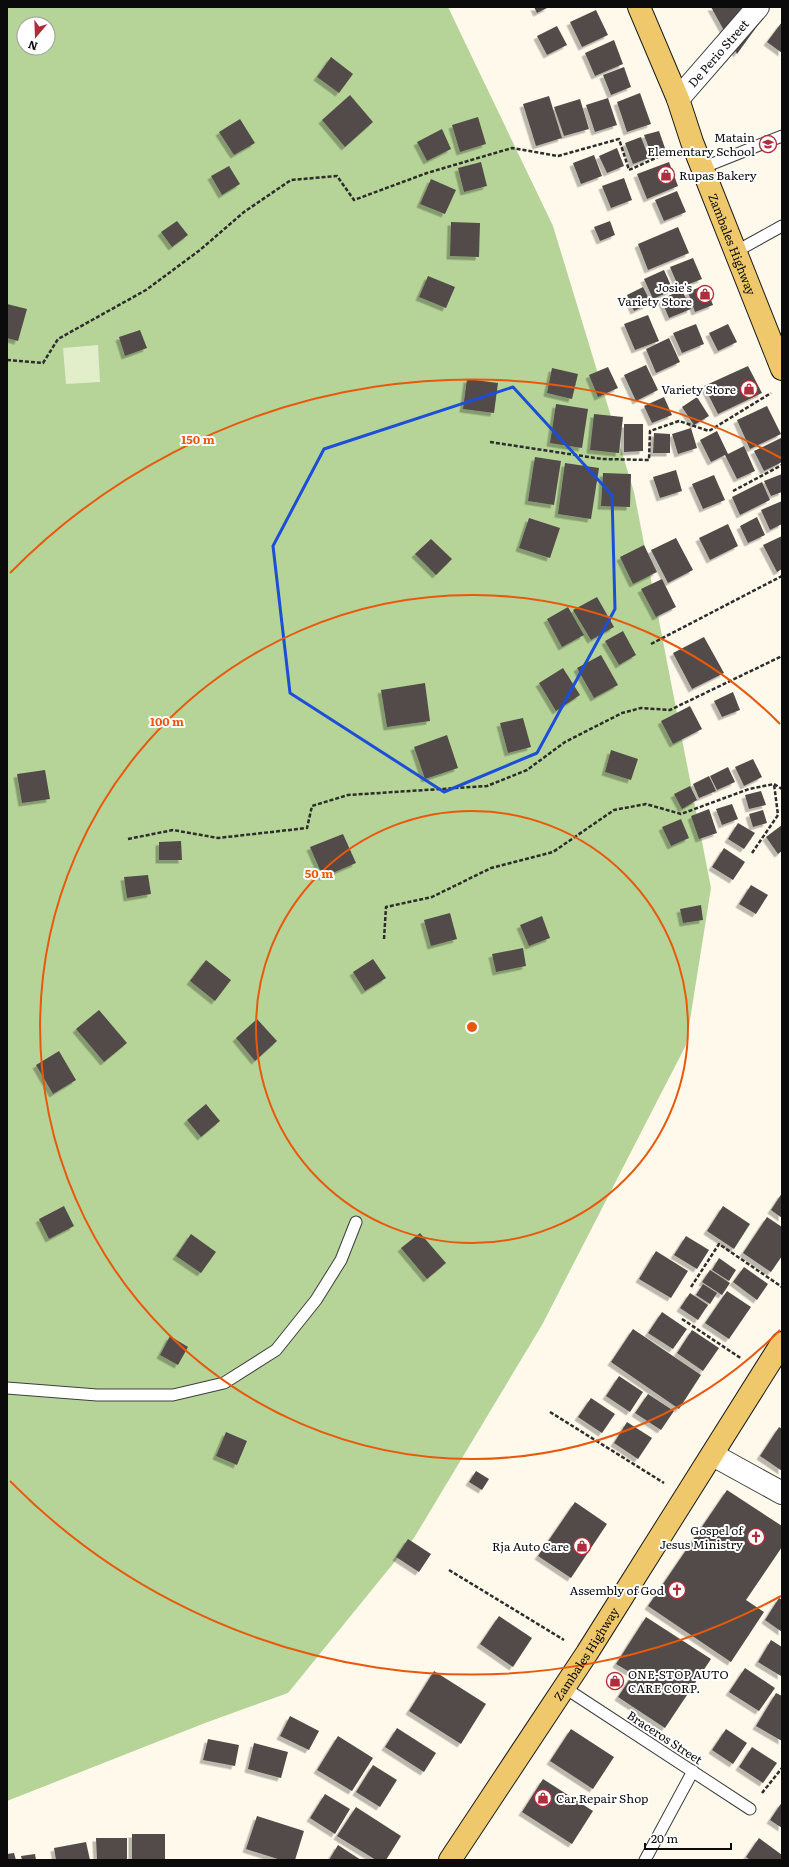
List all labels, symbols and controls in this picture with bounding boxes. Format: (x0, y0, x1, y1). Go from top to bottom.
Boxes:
street label: De Perio Street (683, 15, 753, 91)
north arrow (16, 16, 56, 56)
text: N (25, 37, 39, 55)
place label: Matain Elementary School (647, 128, 755, 160)
school or university icon: Matain Elementary School (758, 134, 778, 154)
shop icon: Rupas Bakery (656, 165, 676, 185)
place label: Rupas Bakery (679, 166, 757, 184)
street label: Zambales Highway (704, 191, 761, 298)
place label: Josie's Variety Store (617, 278, 693, 310)
shop icon: Josie's Variety Store (695, 284, 715, 304)
shop icon: Variety Store (739, 379, 759, 399)
place label: Variety Store (661, 380, 736, 398)
text: 150 m (181, 430, 215, 448)
text: 100 m (150, 712, 184, 730)
text: 50 m (305, 864, 333, 882)
centre of rings (465, 1020, 479, 1034)
place label: Gospel of Jesus Ministry (660, 1521, 744, 1553)
church icon: Gospel of Jesus Ministry (746, 1527, 766, 1547)
shop icon: Rja Auto Care (572, 1536, 592, 1556)
place label: Rja Auto Care (492, 1537, 569, 1555)
church icon: Assembly of God (667, 1580, 687, 1600)
place label: Assembly of God (569, 1581, 665, 1599)
street label: Zambales Highway (549, 1603, 623, 1704)
place label: ONE-STOP AUTO CARE CORP. (628, 1665, 729, 1697)
shop icon: ONE-STOP AUTO CARE CORP. (605, 1671, 625, 1691)
street label: Braceros Street (624, 1706, 706, 1768)
shop icon: Car Repair Shop (533, 1788, 553, 1808)
place label: Car Repair Shop (556, 1789, 648, 1807)
scale bar (645, 1825, 731, 1851)
text: 20 m (651, 1829, 678, 1847)

